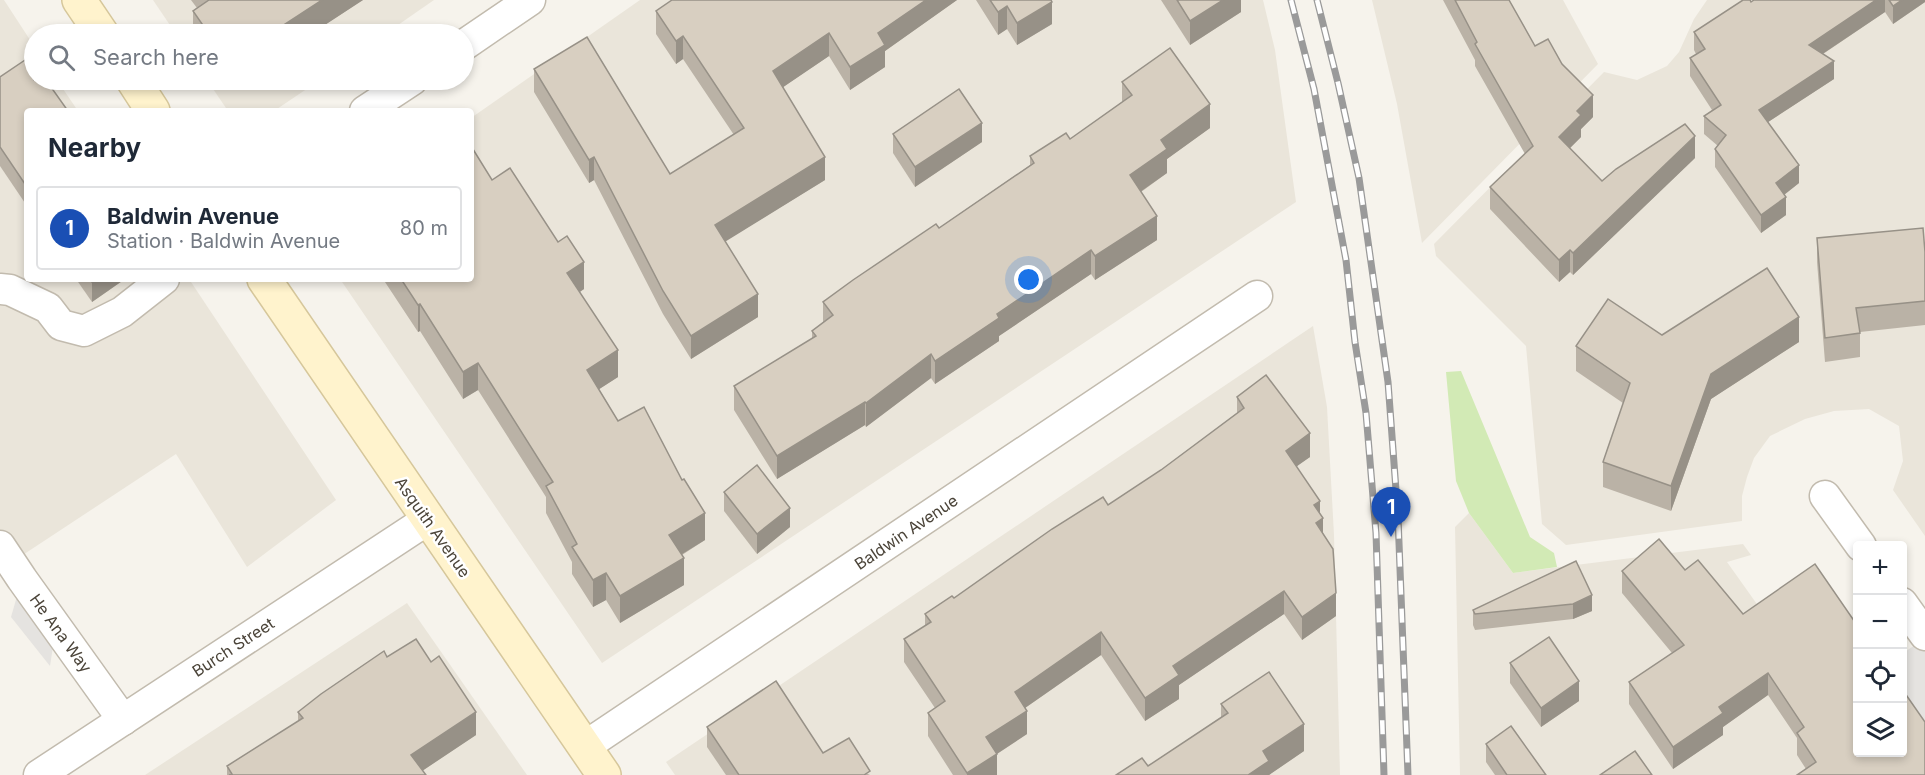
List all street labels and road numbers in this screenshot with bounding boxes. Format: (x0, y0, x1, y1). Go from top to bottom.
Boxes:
street label: Asquith Avenue (391, 473, 475, 581)
street label: Baldwin Avenue (851, 490, 961, 574)
street label: He Ana Way (26, 590, 96, 676)
street label: Burch Street (188, 613, 278, 681)

